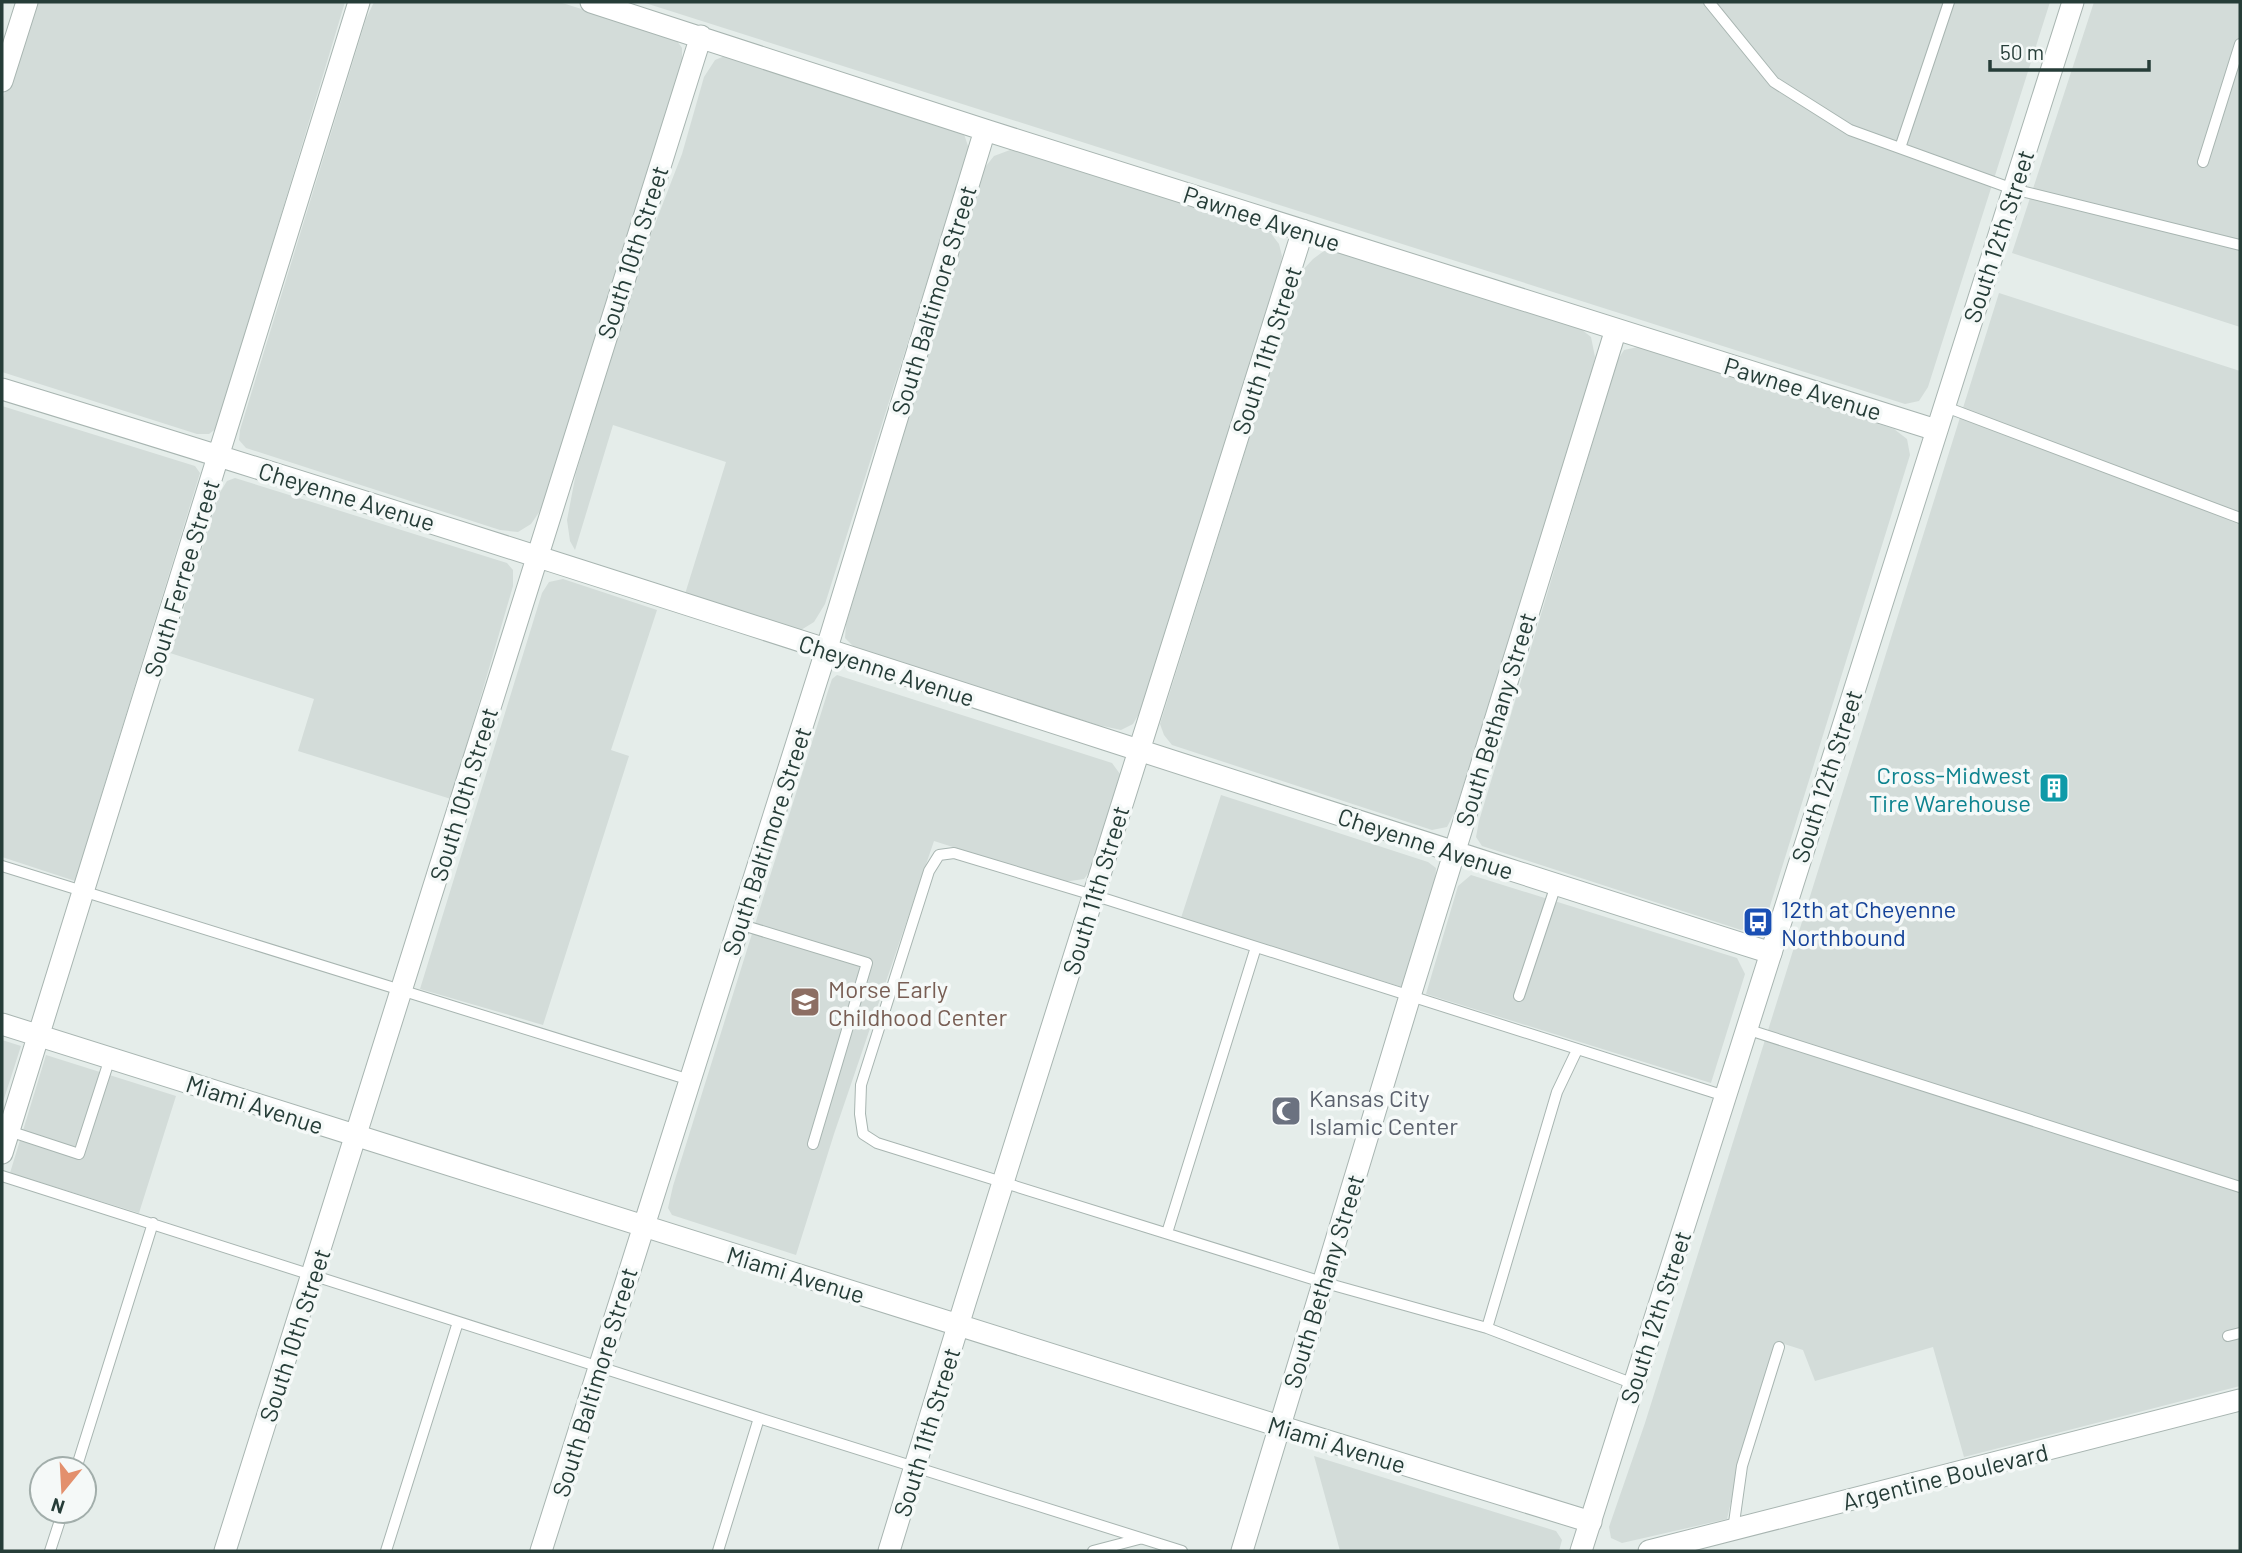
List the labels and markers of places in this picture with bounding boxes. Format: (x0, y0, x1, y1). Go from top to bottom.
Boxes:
place label: Cross-Midwest Tire Warehouse (1869, 760, 2031, 817)
building icon: Cross-Midwest Tire Warehouse (2037, 771, 2071, 805)
place label: 12th at Cheyenne Northbound (1781, 894, 1956, 951)
bus stop icon: 12th at Cheyenne Northbound (1741, 905, 1775, 939)
place label: Morse Early Childhood Center (828, 974, 1008, 1031)
school or university icon: Morse Early Childhood Center (788, 985, 822, 1019)
place label: Kansas City Islamic Center (1309, 1083, 1458, 1140)
mosque icon: Kansas City Islamic Center (1269, 1094, 1303, 1128)

